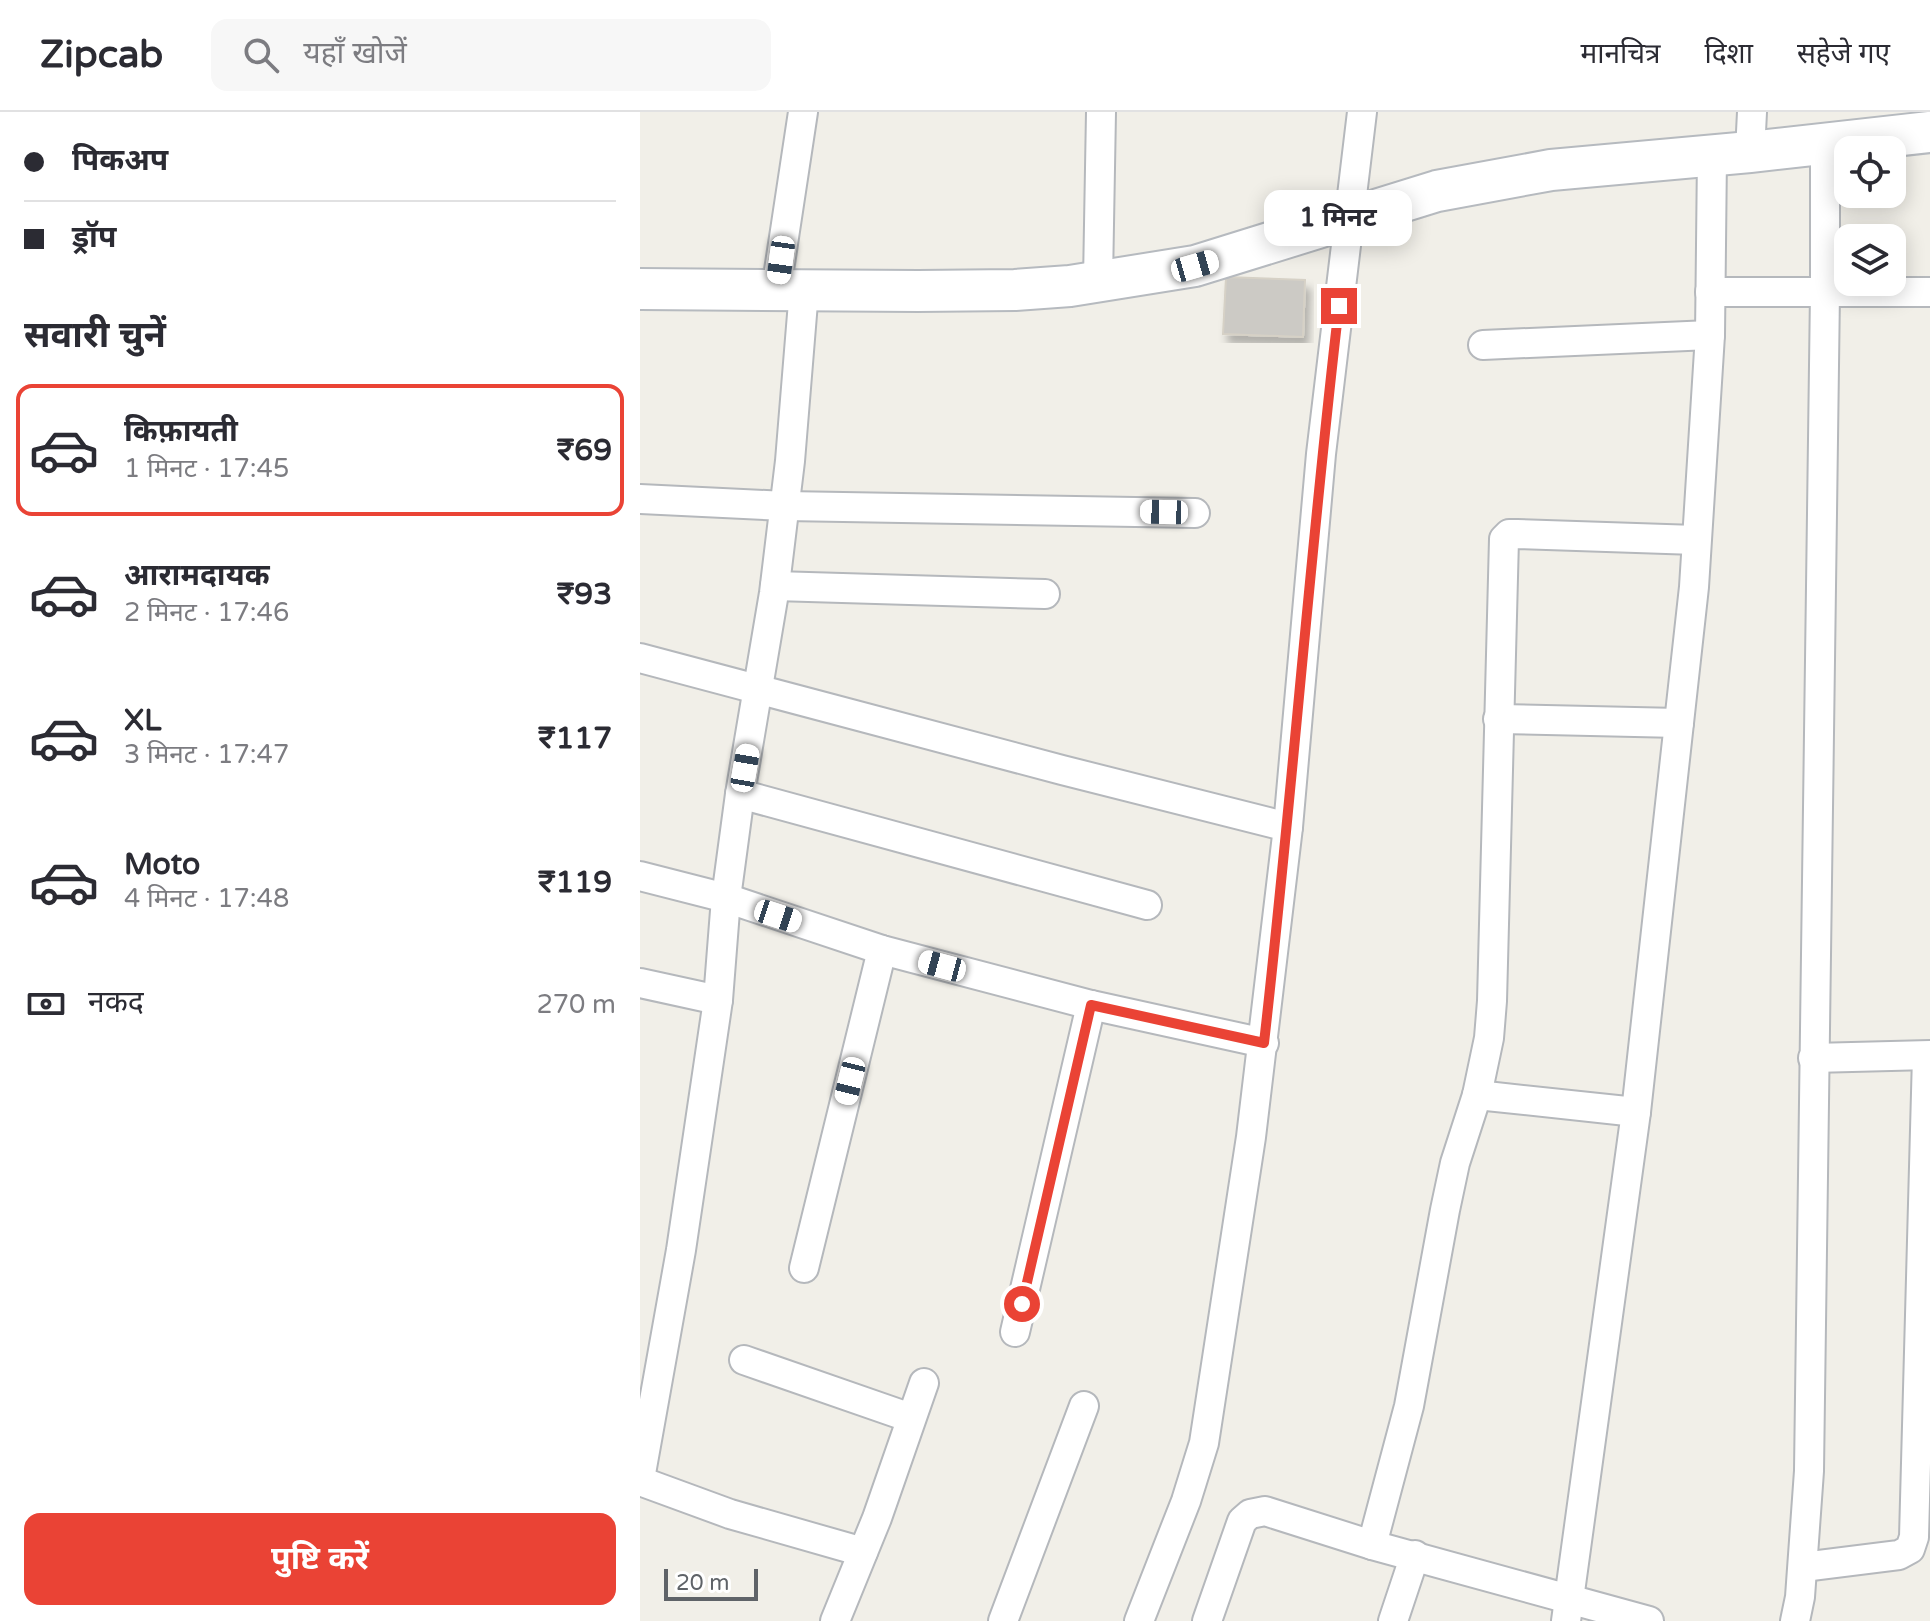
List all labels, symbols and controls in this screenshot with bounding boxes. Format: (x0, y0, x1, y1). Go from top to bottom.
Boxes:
search box (211, 19, 771, 91)
text: Zipcab (40, 32, 163, 78)
icon: search (239, 33, 283, 77)
text: यहाँ खोजें (303, 35, 407, 72)
text: मानचित्र (1580, 37, 1660, 71)
text: दिशा (1704, 37, 1753, 71)
text: सहेजे गए (1797, 37, 1890, 71)
map controls (1834, 136, 1906, 296)
button: locate (1834, 136, 1906, 208)
text: पिकअप (72, 142, 168, 179)
callout: 1 मिनट (1265, 190, 1413, 246)
text: 1 मिनट (1299, 202, 1377, 233)
text: ड्रॉप (72, 219, 116, 256)
button: layers (1834, 224, 1906, 296)
car (766, 235, 796, 285)
car (1169, 248, 1221, 284)
route end (1321, 288, 1357, 324)
text: सवारी चुनें (24, 314, 166, 357)
text: किफ़ायती (124, 413, 238, 450)
icon: car (28, 414, 100, 486)
text: ₹69 (557, 432, 612, 469)
text: 1 मिनट · 17:45 (124, 453, 289, 484)
car (1140, 500, 1188, 524)
text: आरामदायक (124, 557, 270, 594)
icon: car (28, 558, 100, 630)
text: ₹93 (557, 576, 612, 613)
text: 2 मिनट · 17:46 (124, 597, 289, 628)
icon: car (28, 702, 100, 774)
text: XL (124, 702, 161, 739)
text: ₹117 (538, 720, 612, 757)
text: 3 मिनट · 17:47 (124, 739, 289, 770)
car (729, 742, 761, 794)
icon: car (28, 846, 100, 918)
text: Moto (124, 846, 200, 883)
text: ₹119 (538, 864, 612, 901)
text: 4 मिनट · 17:48 (124, 883, 289, 914)
car (751, 897, 805, 935)
car (916, 948, 968, 984)
icon: cash (24, 982, 68, 1026)
text: नकद (88, 984, 144, 1021)
text: 270 m (536, 989, 616, 1020)
car (833, 1055, 867, 1107)
route start (1004, 1286, 1040, 1322)
button: पुष्टि करें (24, 1513, 616, 1605)
scale bar (664, 1565, 758, 1601)
text: 20 m (676, 1570, 730, 1596)

